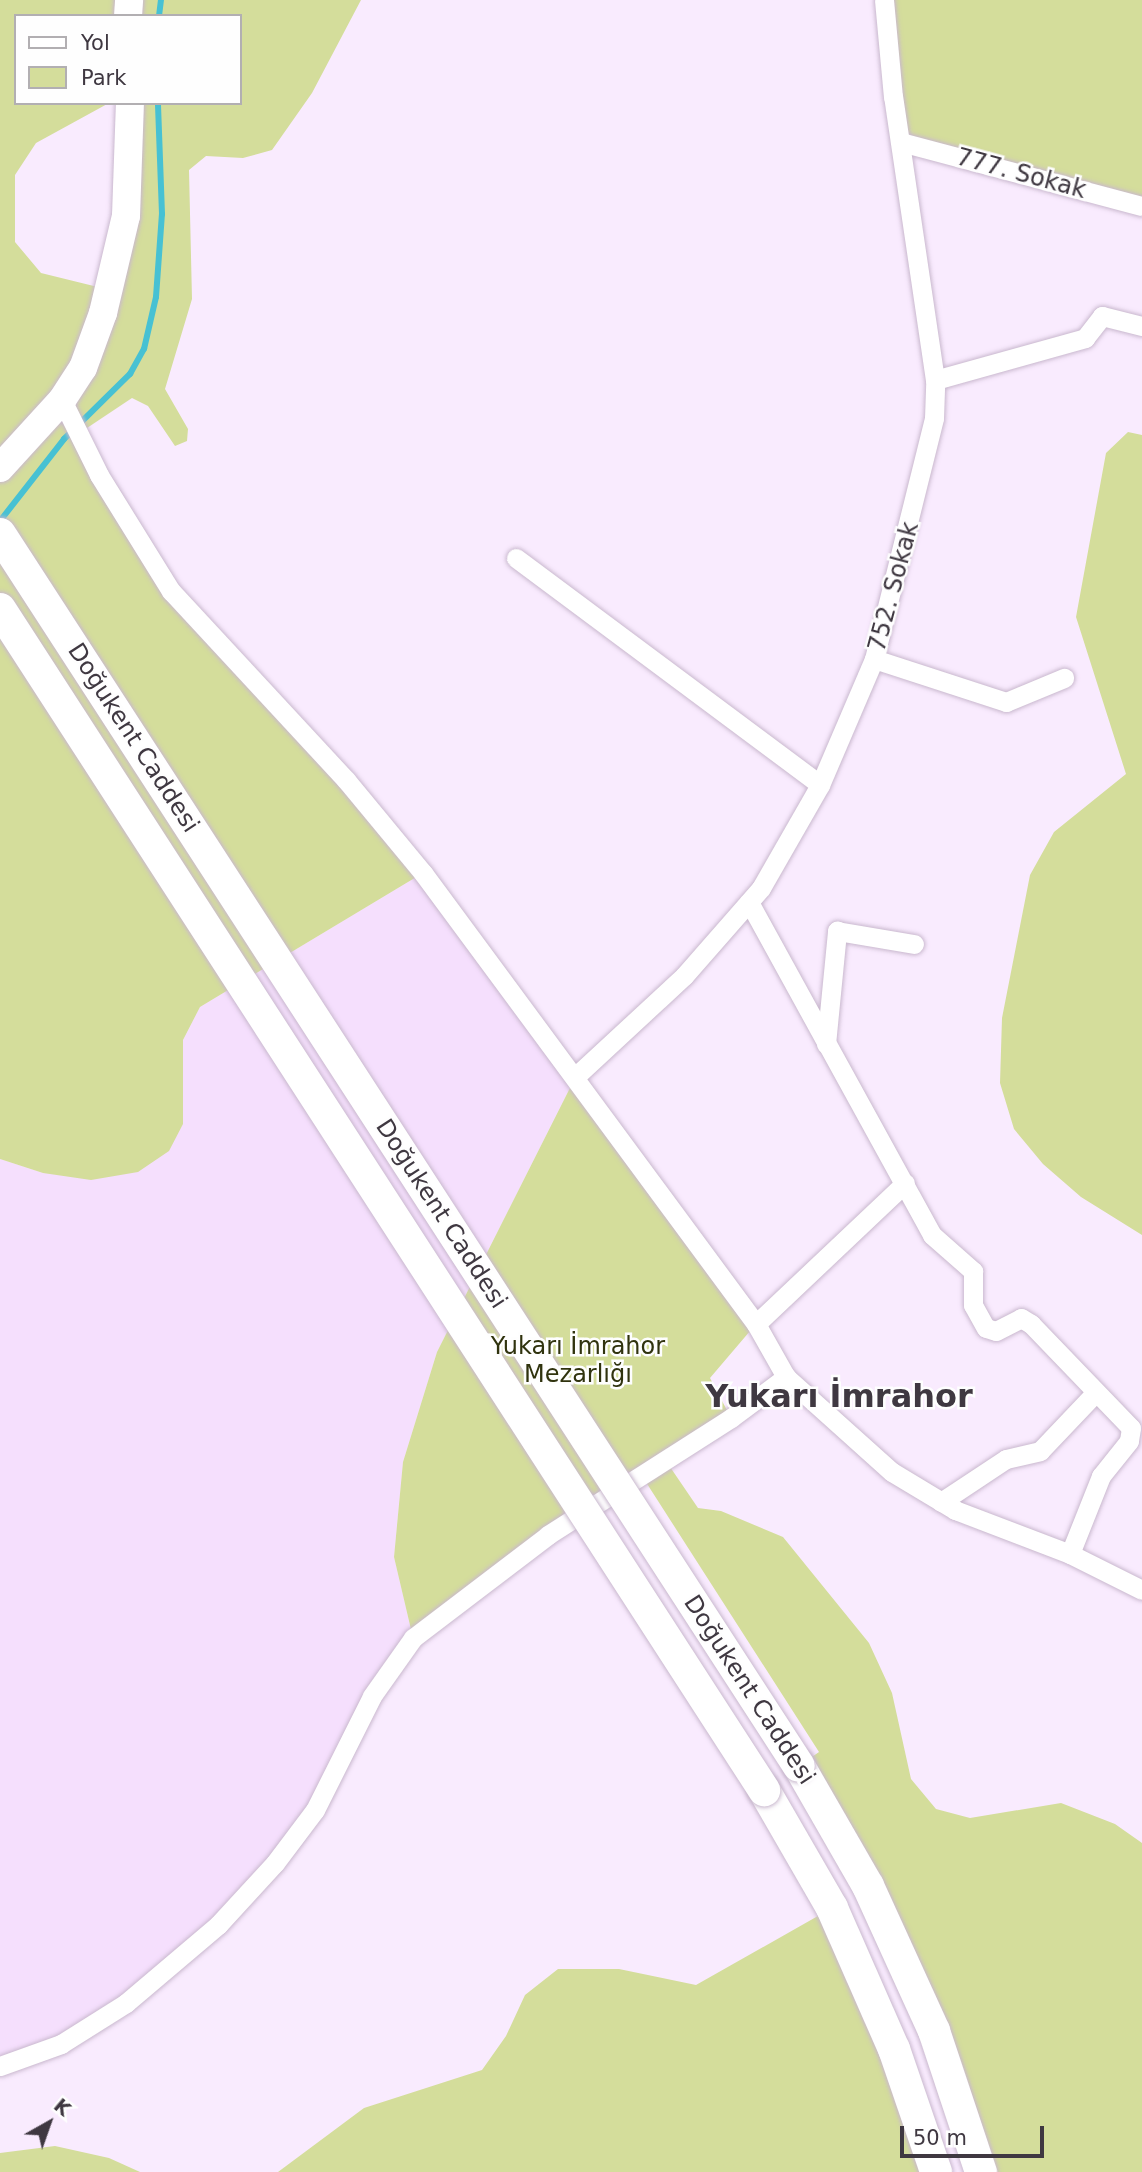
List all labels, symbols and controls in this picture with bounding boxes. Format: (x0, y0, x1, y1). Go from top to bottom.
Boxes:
legend (14, 14, 242, 105)
text: Yol (81, 31, 110, 55)
text: Park (81, 66, 126, 90)
street label: 777. Sokak (953, 143, 1089, 205)
street label: 752. Sokak (863, 519, 925, 655)
street label: Doğukent Caddesi (61, 638, 205, 838)
street label: Doğukent Caddesi (369, 1114, 513, 1314)
park label: Yukarı İmrahor Mezarlığı (491, 1333, 665, 1389)
district label: Yukarı İmrahor (705, 1377, 973, 1415)
street label: Doğukent Caddesi (677, 1590, 821, 1790)
north arrow (14, 2088, 84, 2158)
text: K (50, 2094, 75, 2120)
scale bar (904, 2112, 1048, 2156)
text: 50 m (913, 2126, 967, 2150)

